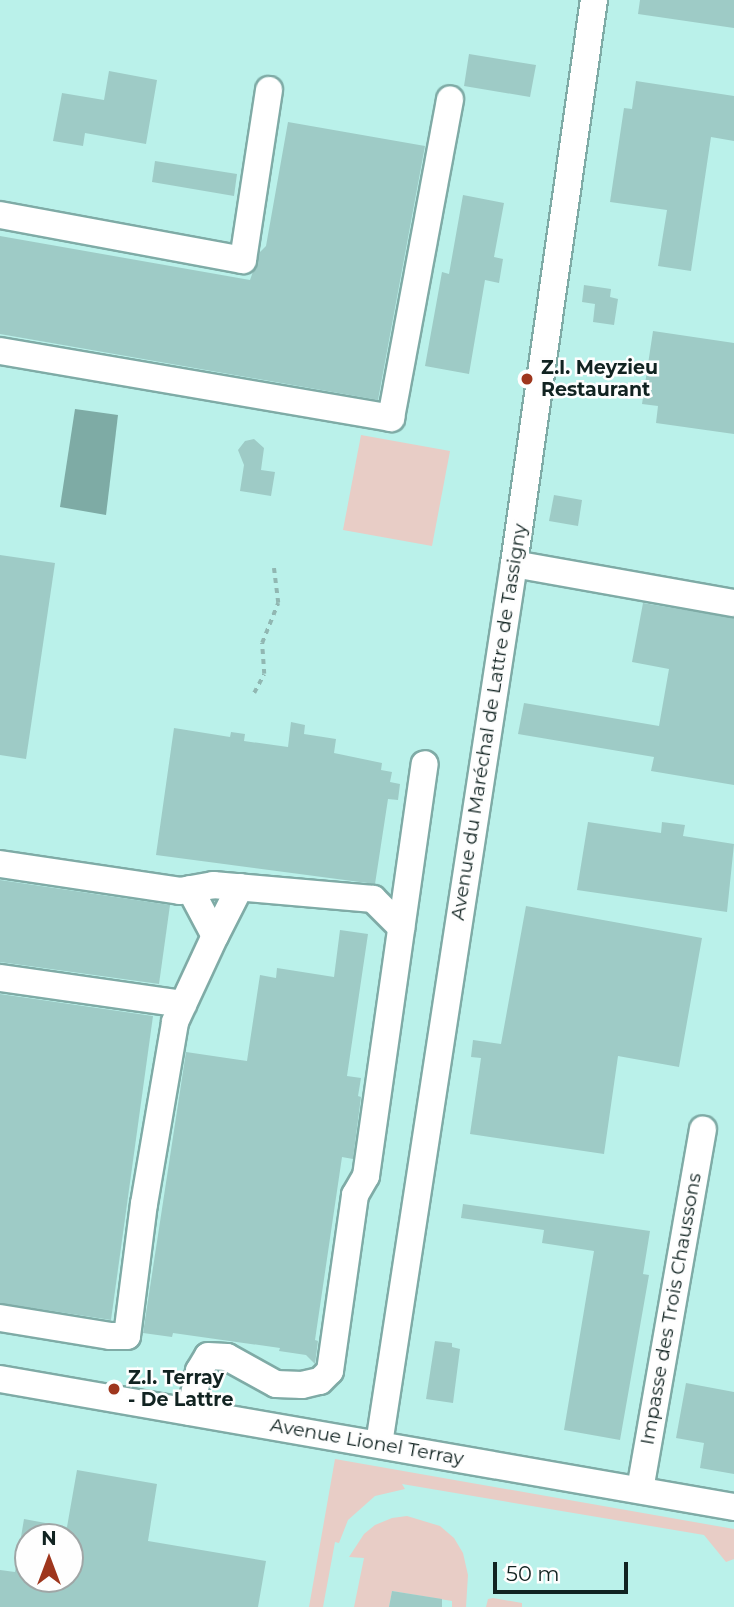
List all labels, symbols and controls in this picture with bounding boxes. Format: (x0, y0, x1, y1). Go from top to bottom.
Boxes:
place label: Z.I. Meyzieu Restaurant (541, 357, 658, 401)
marker: Z.I. Meyzieu Restaurant (519, 371, 535, 387)
street label: Avenue du Maréchal de Lattre de Tassigny (446, 522, 532, 922)
street label: Impasse des Trois Chaussons (636, 1171, 706, 1447)
place label: Z.I. Terray - De Lattre (128, 1367, 233, 1411)
marker: Z.I. Terray - De Lattre (106, 1381, 122, 1397)
street label: Avenue Lionel Terray (268, 1414, 466, 1470)
north arrow (14, 1523, 84, 1593)
text: N (41, 1527, 57, 1550)
scale bar (496, 1548, 631, 1592)
text: 50 m (506, 1561, 560, 1586)

